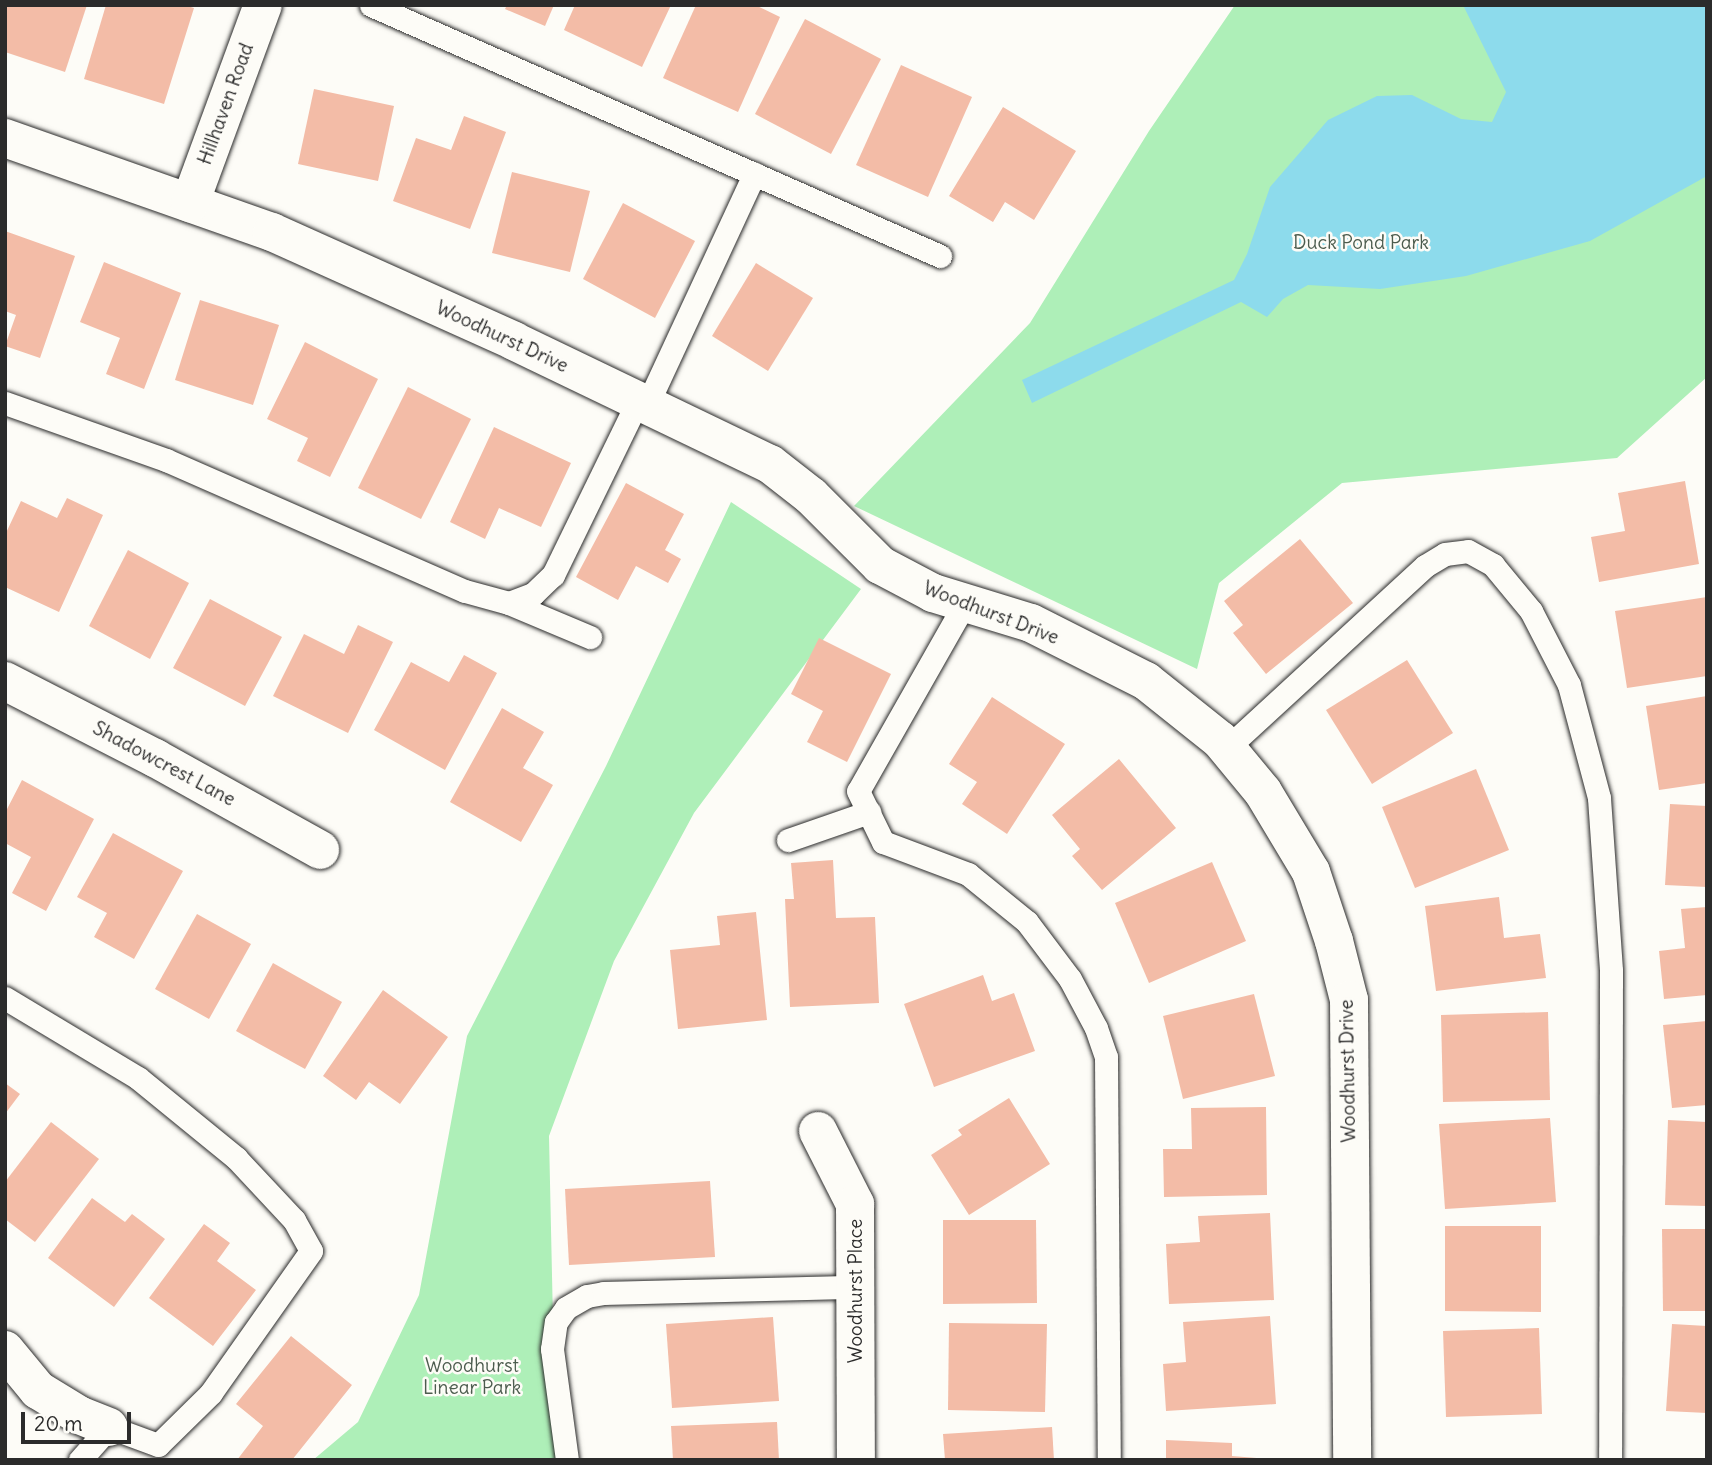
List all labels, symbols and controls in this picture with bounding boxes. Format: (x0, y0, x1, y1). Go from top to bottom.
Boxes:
street label: Hillhaven Road (193, 40, 259, 168)
park label: Duck Pond Park (1293, 232, 1429, 254)
street label: Woodhurst Drive (432, 296, 572, 378)
street label: Woodhurst Drive (920, 577, 1062, 649)
street label: Shadowcrest Lane (89, 717, 239, 811)
street label: Woodhurst Drive (1335, 999, 1361, 1143)
street label: Woodhurst Place (845, 1219, 867, 1363)
park label: Woodhurst Linear Park (423, 1355, 521, 1399)
scale bar (24, 1398, 135, 1442)
text: 20 m (34, 1410, 83, 1437)

